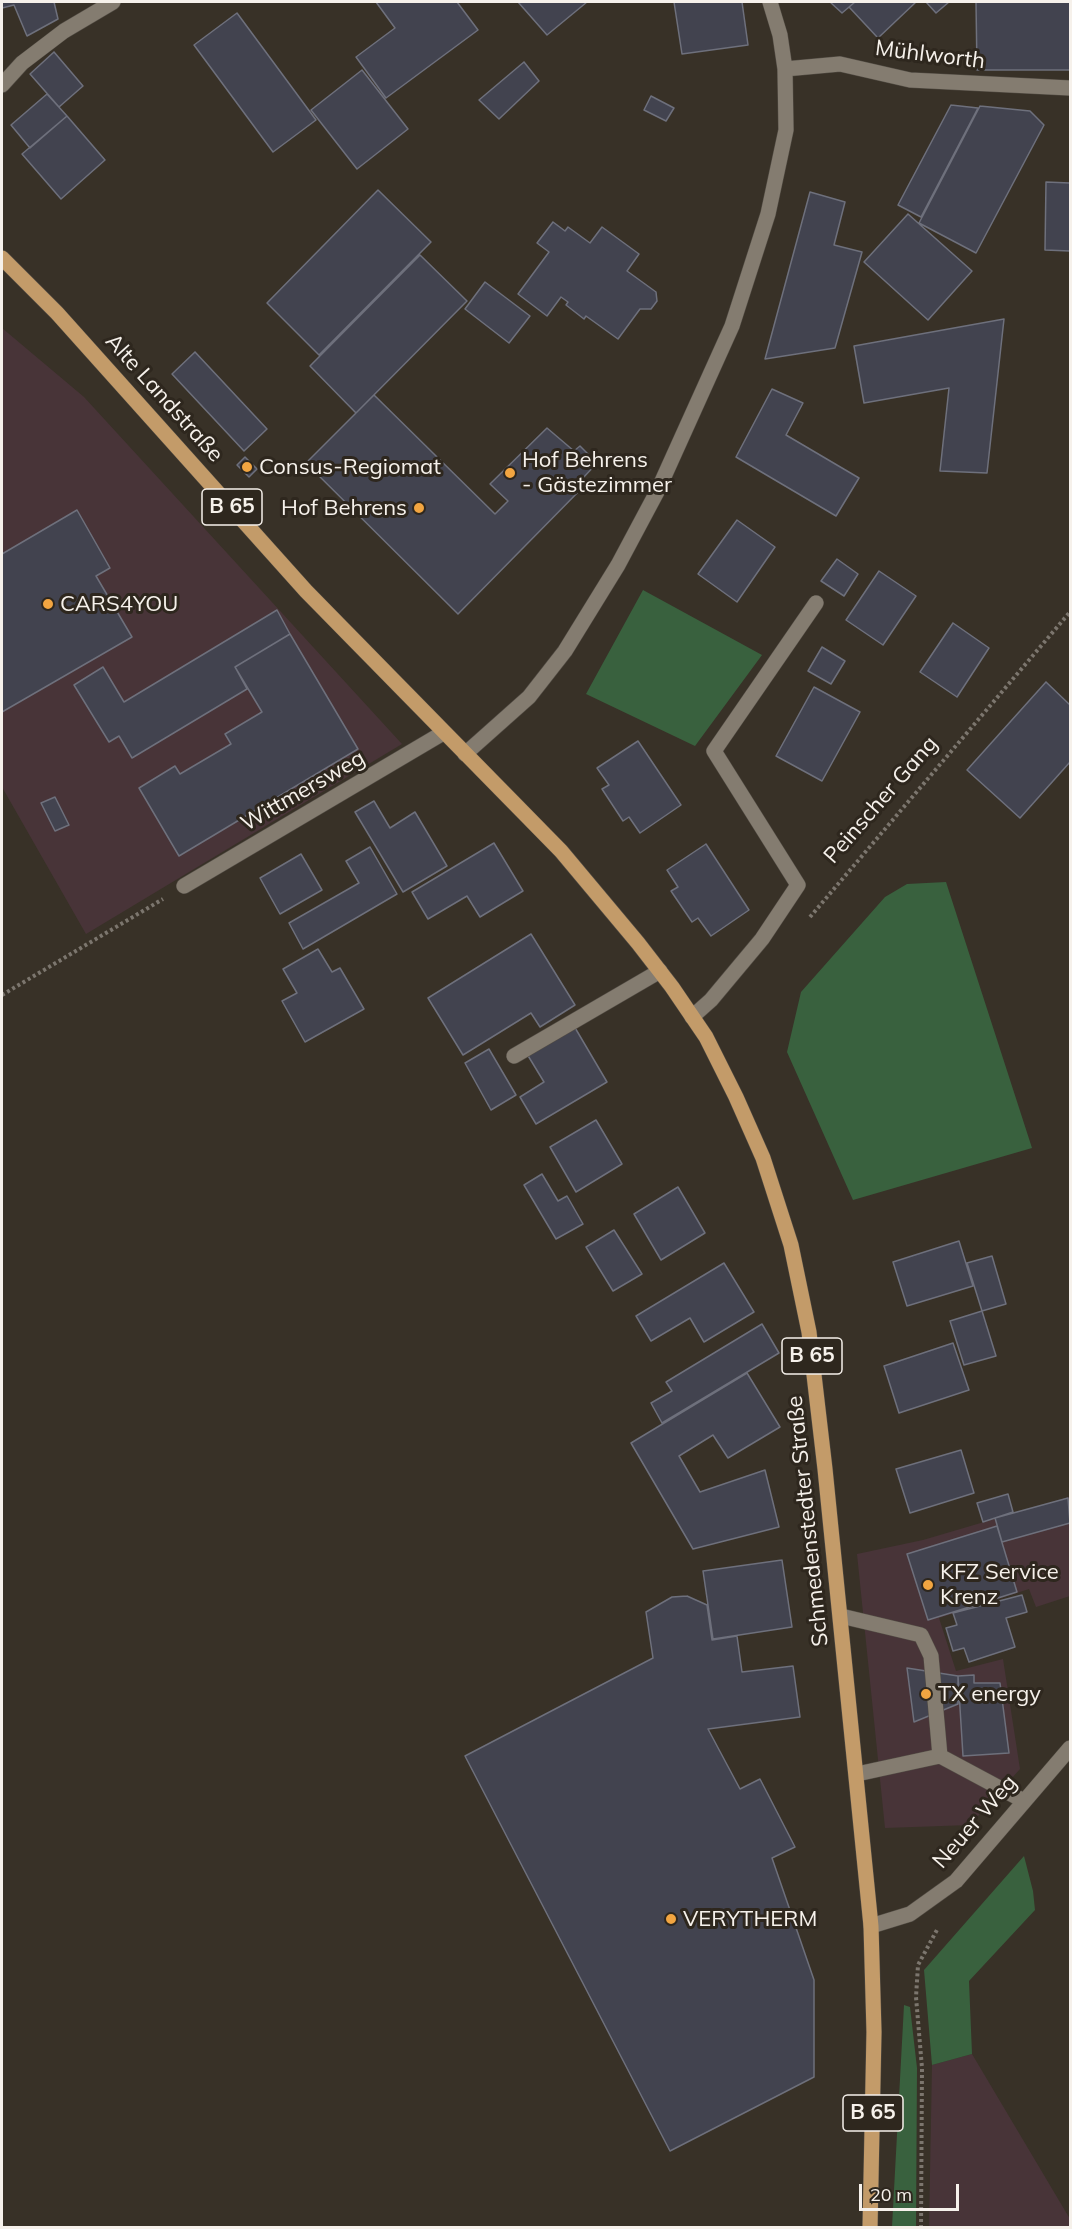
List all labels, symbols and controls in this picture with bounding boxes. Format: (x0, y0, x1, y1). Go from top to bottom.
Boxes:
street label: Mühlworth (874, 35, 986, 75)
street label: Alte Landstraße (99, 328, 229, 468)
place label: Hof Behrens - Gästezimmer (522, 447, 672, 499)
place label: Consus-Regiomat (259, 454, 441, 480)
marker: Consus-Regiomat (240, 460, 254, 474)
marker: Hof Behrens - Gästezimmer (503, 466, 517, 480)
road number: B 65 (202, 489, 262, 525)
place label: Hof Behrens (281, 495, 407, 521)
marker: Hof Behrens (412, 501, 426, 515)
place label: CARS4YOU (60, 591, 178, 617)
marker: CARS4YOU (41, 597, 55, 611)
street label: Peinscher Gang (819, 731, 943, 869)
street label: Wittmersweg (236, 745, 370, 837)
road number: B 65 (782, 1338, 842, 1374)
street label: Schmedenstedter Straße (782, 1394, 834, 1648)
place label: KFZ Service Krenz (940, 1559, 1059, 1610)
marker: KFZ Service Krenz (921, 1578, 935, 1592)
place label: TX energy (938, 1681, 1041, 1707)
marker: TX energy (919, 1687, 933, 1701)
street label: Neuer Weg (927, 1770, 1023, 1874)
place label: VERYTHERM (683, 1906, 817, 1932)
marker: VERYTHERM (664, 1912, 678, 1926)
road number: B 65 (843, 2095, 903, 2131)
scale bar (862, 2172, 962, 2210)
text: 20 m (870, 2183, 912, 2206)

